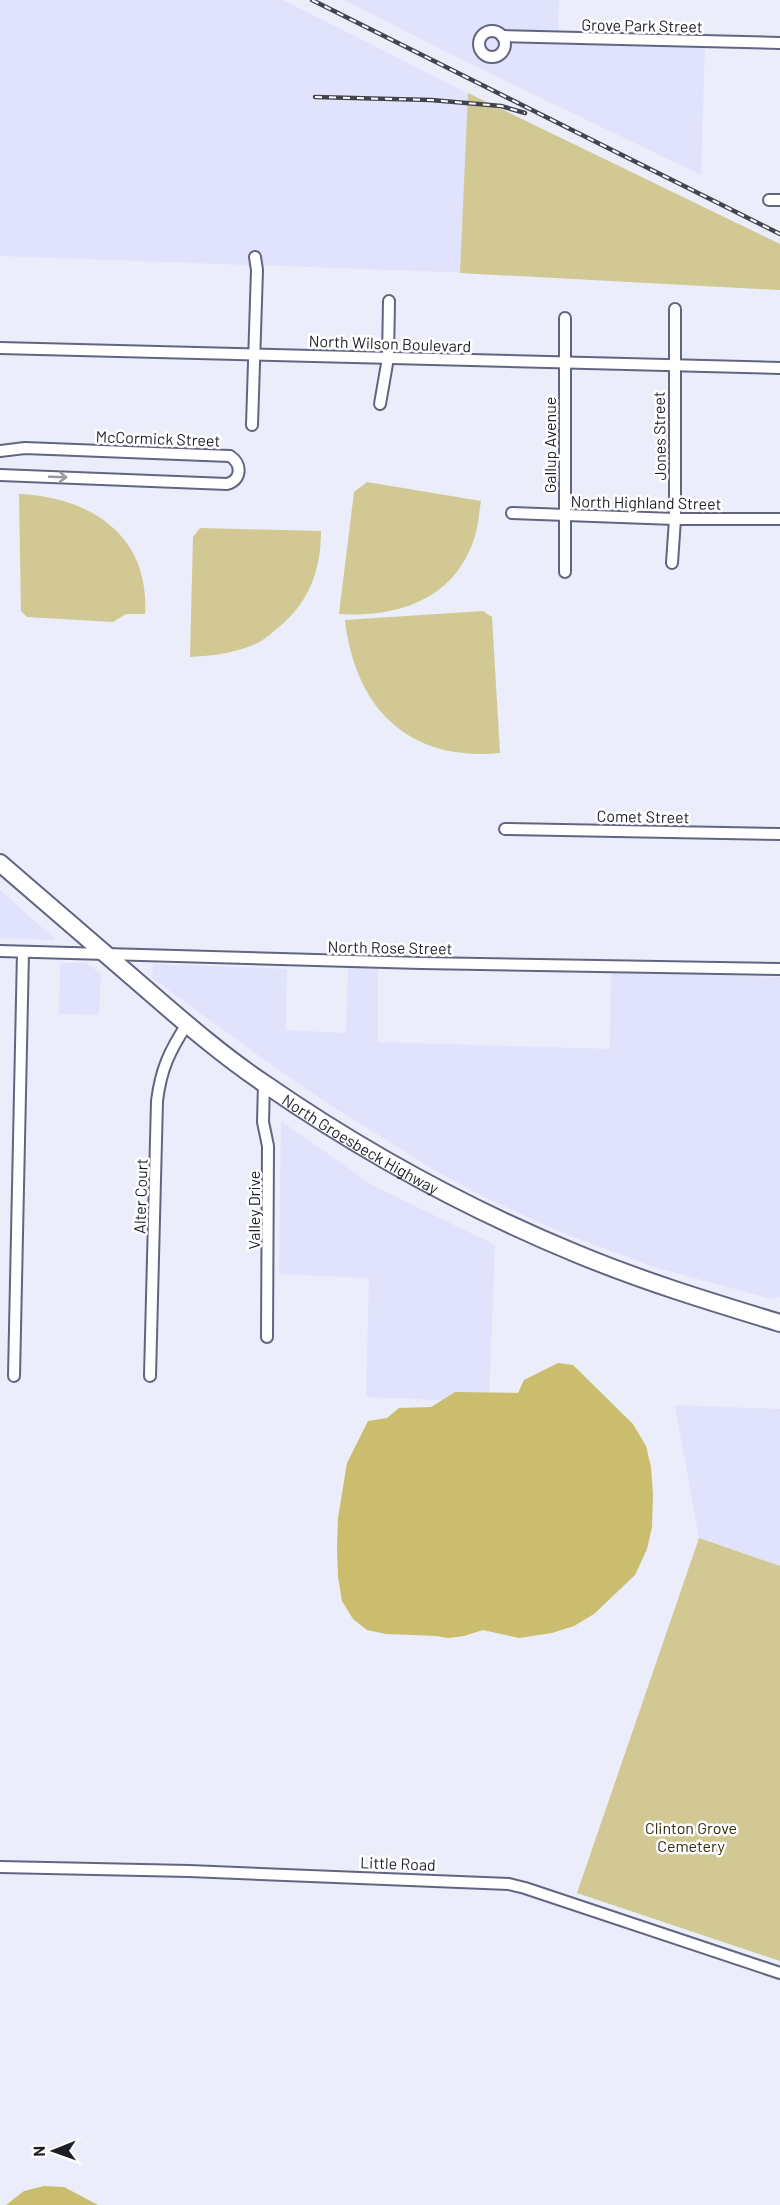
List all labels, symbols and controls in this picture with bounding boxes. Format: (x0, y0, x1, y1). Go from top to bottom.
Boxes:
street label: Grove Park Street (581, 14, 703, 36)
street label: North Wilson Boulevard (308, 331, 472, 355)
street label: Jones Street (649, 391, 669, 481)
street label: Gallup Avenue (540, 397, 559, 493)
street label: McCormick Street (95, 426, 221, 450)
one-way arrow (48, 472, 68, 483)
street label: North Highland Street (570, 491, 722, 513)
street label: Comet Street (597, 806, 689, 826)
street label: North Rose Street (327, 936, 453, 958)
street label: North Groesbeck Highway (279, 1089, 443, 1197)
street label: Alter Court (129, 1158, 151, 1234)
street label: Valley Drive (244, 1171, 263, 1249)
park label: Clinton Grove Cemetery (645, 1818, 737, 1855)
street label: Little Road (360, 1852, 436, 1874)
north arrow (24, 2121, 84, 2181)
text: N (29, 2146, 48, 2157)

